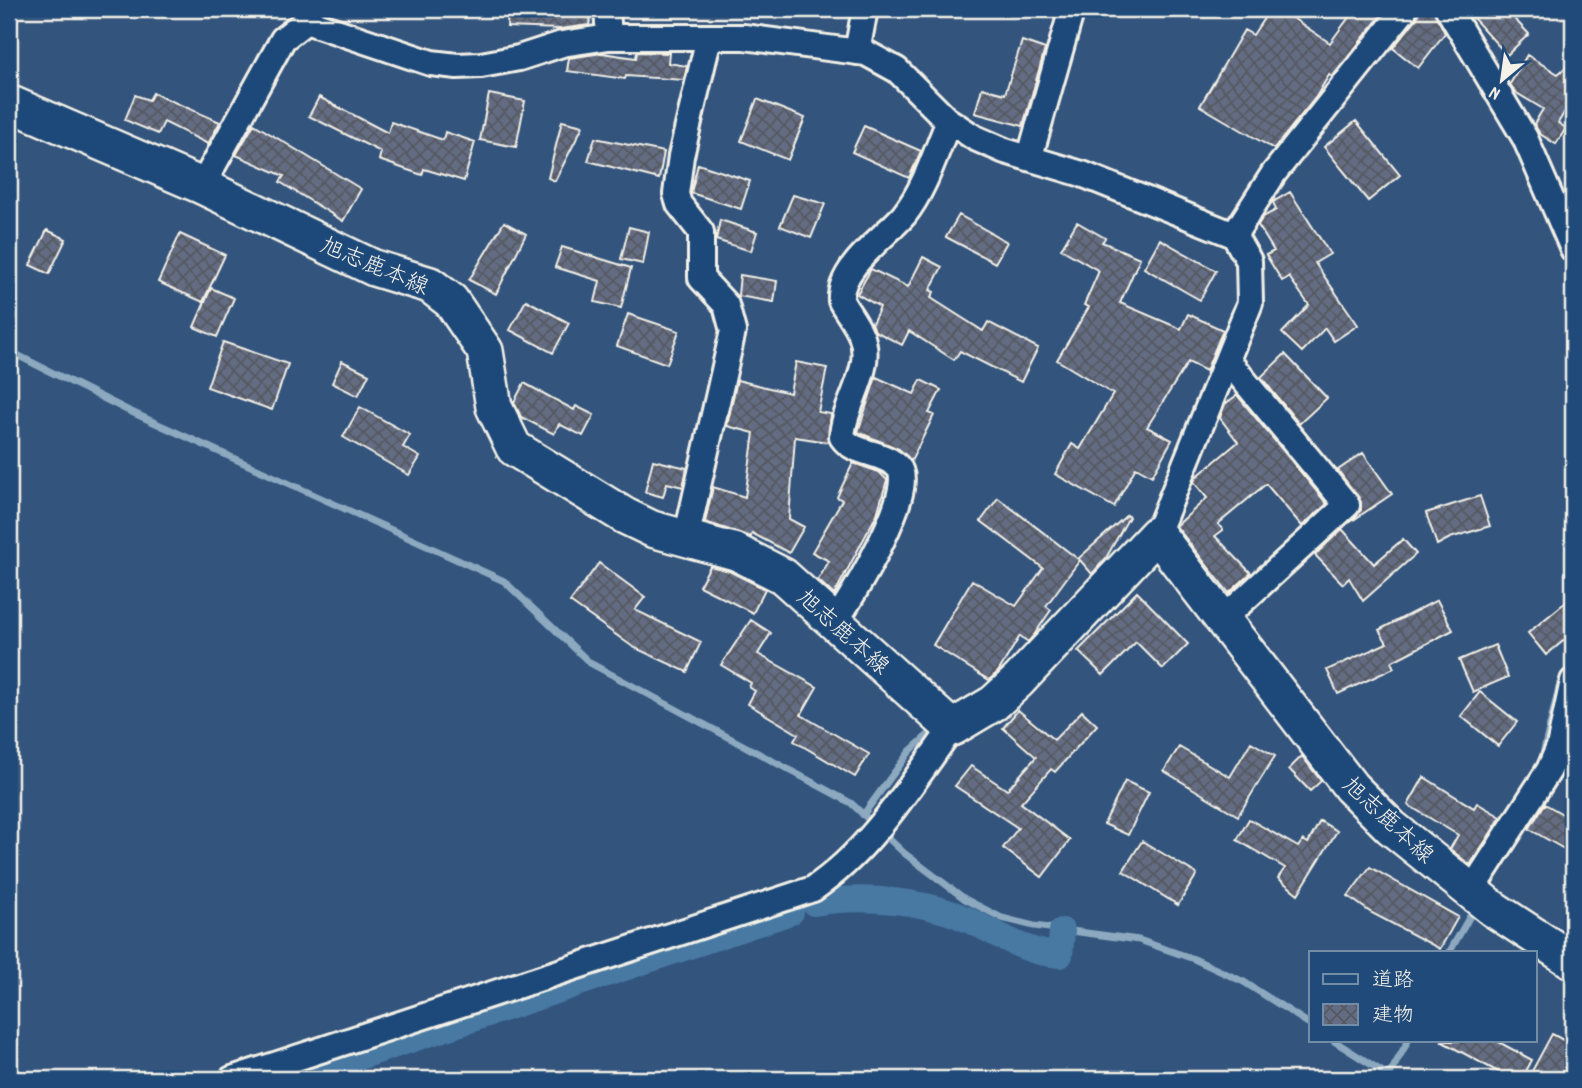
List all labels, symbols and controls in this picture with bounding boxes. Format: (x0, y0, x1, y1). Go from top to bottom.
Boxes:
north arrow (1466, 46, 1536, 116)
text: N (1485, 78, 1506, 106)
street label: 旭志鹿本線 (314, 231, 433, 306)
street label: 旭志鹿本線 (788, 583, 895, 684)
street label: 旭志鹿本線 (1333, 770, 1440, 873)
legend (1309, 951, 1536, 1042)
text: 道路 (1372, 967, 1414, 997)
text: 建物 (1372, 1002, 1414, 1032)

